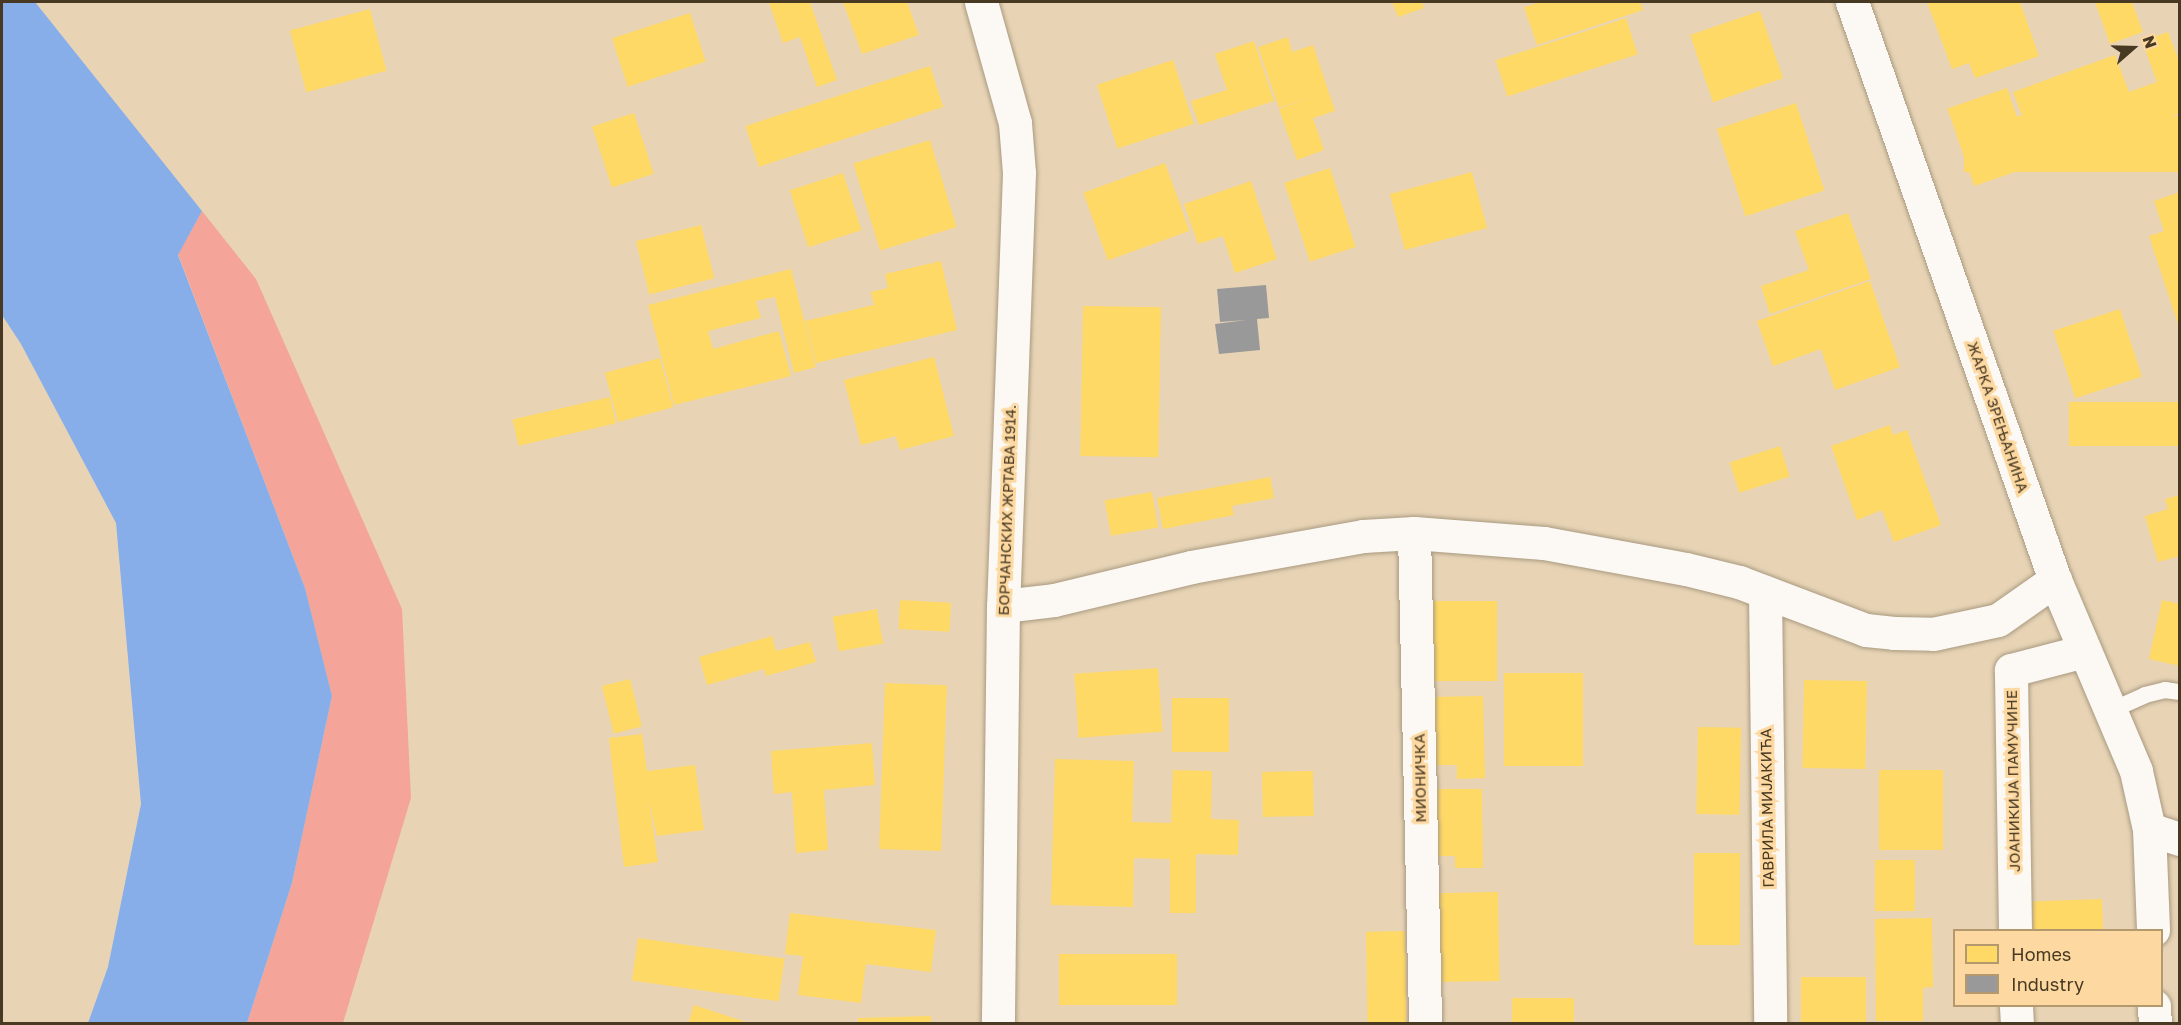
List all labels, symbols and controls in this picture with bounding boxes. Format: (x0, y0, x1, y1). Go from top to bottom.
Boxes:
north arrow (2103, 18, 2163, 78)
text: N (2138, 33, 2161, 51)
street label: ЖАРКА ЗРЕЊАНИНА (1964, 339, 2032, 495)
street label: БОРЧАНСКИХ ЖРТАВА 1914. (994, 404, 1020, 616)
street label: ЈОАНИКИЈА ПАМУЧИНЕ (2002, 690, 2024, 872)
street label: ГАВРИЛА МИЈАКИЋА (1757, 728, 1777, 888)
street label: МИОНИЧКА (1410, 733, 1430, 823)
legend (1953, 929, 2163, 1007)
text: Homes (2011, 943, 2071, 965)
text: Industry (2011, 973, 2084, 995)

